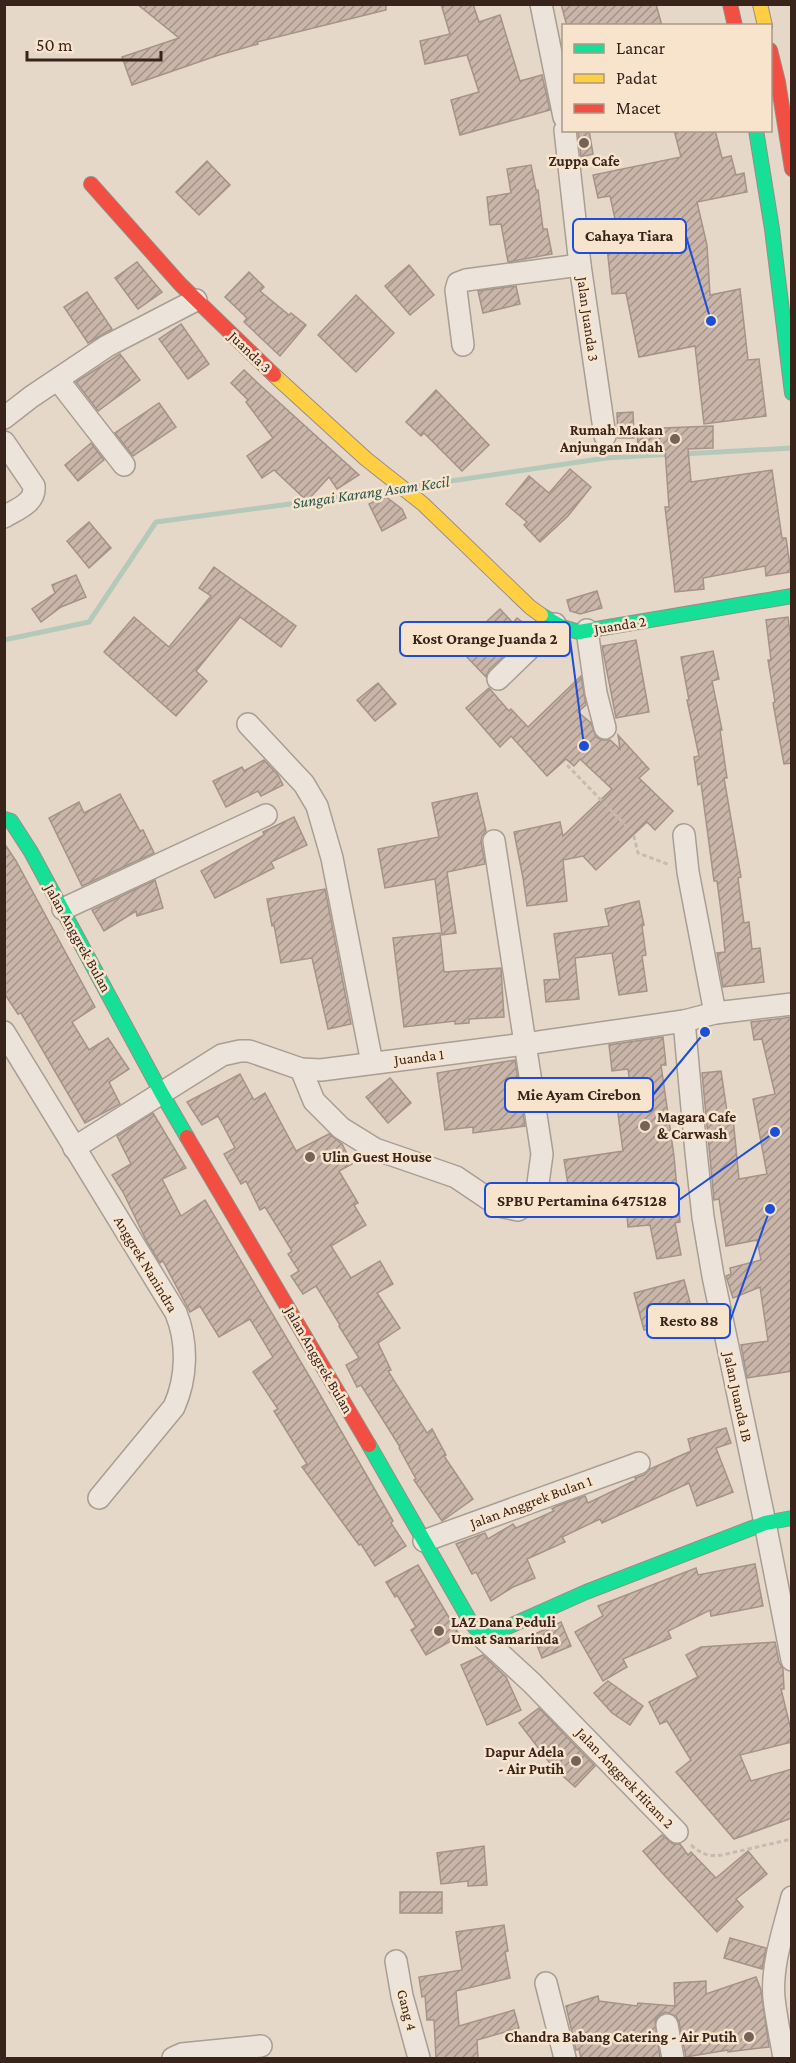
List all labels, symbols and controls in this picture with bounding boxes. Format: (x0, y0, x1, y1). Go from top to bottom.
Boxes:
scale bar (27, 24, 160, 62)
legend (562, 24, 772, 132)
text: 50 m (36, 35, 73, 55)
text: Lancar (616, 38, 666, 58)
text: Padat (616, 68, 658, 88)
text: Macet (616, 98, 662, 118)
marker: Zuppa Cafe (577, 136, 591, 150)
place label: Zuppa Cafe (548, 153, 620, 169)
callout: Cahaya Tiara (573, 219, 686, 253)
text: Cahaya Tiara (585, 227, 674, 244)
street label: Jalan Juanda 3 (573, 274, 602, 363)
street label: Juanda 3 (224, 327, 274, 377)
place label: Rumah Makan Anjungan Indah (559, 422, 663, 456)
marker: Rumah Makan Anjungan Indah (668, 432, 682, 446)
water label: Sungai Karang Asam Kecil (292, 472, 452, 512)
street label: Juanda 2 (591, 613, 647, 638)
callout: Kost Orange Juanda 2 (400, 622, 570, 656)
text: Kost Orange Juanda 2 (412, 630, 558, 647)
street label: Jalan Anggrek Bulan (40, 879, 114, 995)
street label: Juanda 1 (391, 1046, 445, 1069)
callout: Mie Ayam Cirebon (505, 1078, 653, 1112)
text: Mie Ayam Cirebon (517, 1086, 641, 1103)
place label: Magara Cafe & Carwash (657, 1109, 736, 1142)
marker: Magara Cafe & Carwash (638, 1119, 652, 1133)
place label: Ulin Guest House (322, 1149, 432, 1165)
marker: Ulin Guest House (303, 1150, 317, 1164)
callout: SPBU Pertamina 6475128 (485, 1183, 679, 1217)
text: SPBU Pertamina 6475128 (497, 1192, 667, 1209)
street label: Anggrek Nanindra (110, 1213, 181, 1316)
street label: Jalan Anggrek Bulan (280, 1302, 356, 1417)
callout: Resto 88 (647, 1304, 730, 1338)
text: Resto 88 (659, 1312, 719, 1329)
street label: Jalan Juanda 1B (719, 1349, 755, 1444)
street label: Jalan Anggrek Bulan 1 (466, 1472, 595, 1533)
place label: LAZ Dana Peduli Umat Samarinda (451, 1614, 560, 1647)
marker: LAZ Dana Peduli Umat Samarinda (432, 1624, 446, 1638)
street label: Jalan Anggrek Hitam 2 (571, 1723, 677, 1832)
place label: Dapur Adela - Air Putih (485, 1744, 565, 1777)
marker: Dapur Adela - Air Putih (569, 1754, 583, 1768)
street label: Gang 4 (393, 1988, 420, 2033)
place label: Chandra Babang Catering - Air Putih (505, 2029, 737, 2045)
marker: Chandra Babang Catering - Air Putih (742, 2030, 756, 2044)

